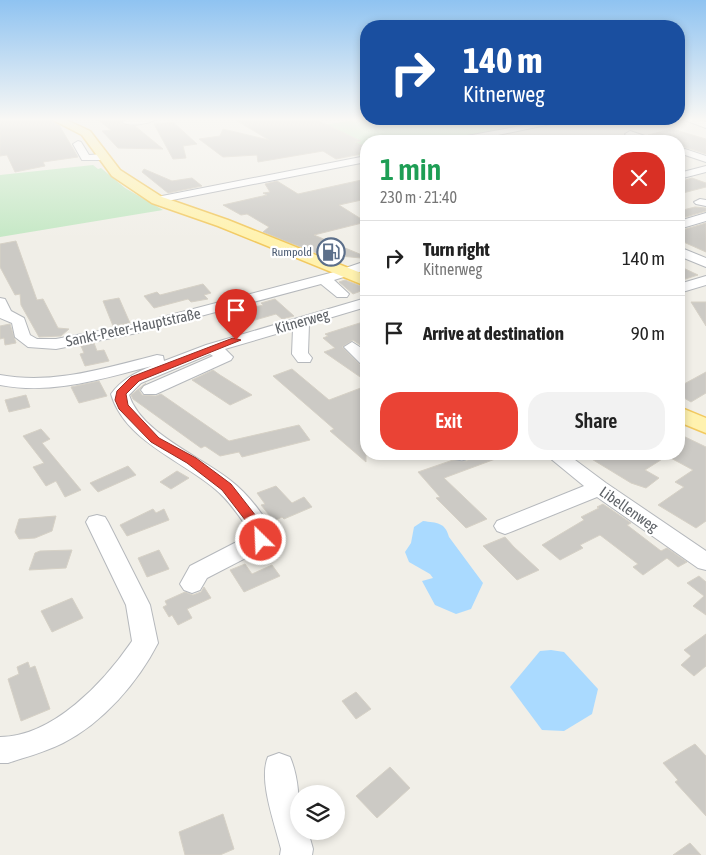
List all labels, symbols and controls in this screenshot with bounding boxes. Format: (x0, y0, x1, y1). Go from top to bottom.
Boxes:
icon: right (380, 40, 445, 105)
text: 140 m (463, 40, 542, 80)
text: Kitnerweg (463, 81, 545, 107)
text: 1 min (380, 152, 441, 186)
button: close (613, 152, 665, 204)
text: 230 m · 21:40 (380, 188, 457, 206)
fuel station icon: Rumpold (316, 237, 346, 267)
text: Turn right (423, 238, 490, 260)
icon: right (380, 244, 408, 272)
place label: Rumpold (271, 245, 312, 259)
text: 140 m (622, 247, 665, 269)
text: Kitnerweg (423, 260, 482, 278)
pin (215, 289, 257, 340)
icon: arrive (222, 296, 250, 324)
street label: Sankt-Peter-Hauptstraße (64, 304, 202, 350)
street label: Kitnerweg (273, 305, 332, 337)
icon: arrive (380, 319, 408, 347)
text: Arrive at destination (423, 322, 564, 344)
text: 90 m (631, 322, 665, 344)
button: Exit (380, 392, 518, 450)
button: Share (528, 392, 665, 450)
street label: Libellenweg (597, 483, 662, 536)
position arrow (234, 513, 286, 565)
map controls (290, 785, 345, 840)
button: layers (290, 785, 345, 840)

